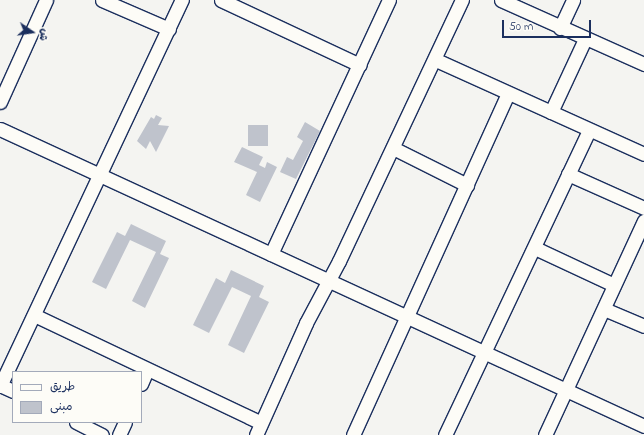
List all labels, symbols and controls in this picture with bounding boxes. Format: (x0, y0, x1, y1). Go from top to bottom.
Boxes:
north arrow (12, 12, 52, 52)
scale bar (504, 12, 593, 38)
text: 50 m (509, 18, 533, 36)
text: ش (35, 27, 53, 42)
legend (12, 371, 142, 423)
text: طريق (50, 378, 75, 396)
text: مبنى (50, 398, 73, 416)

